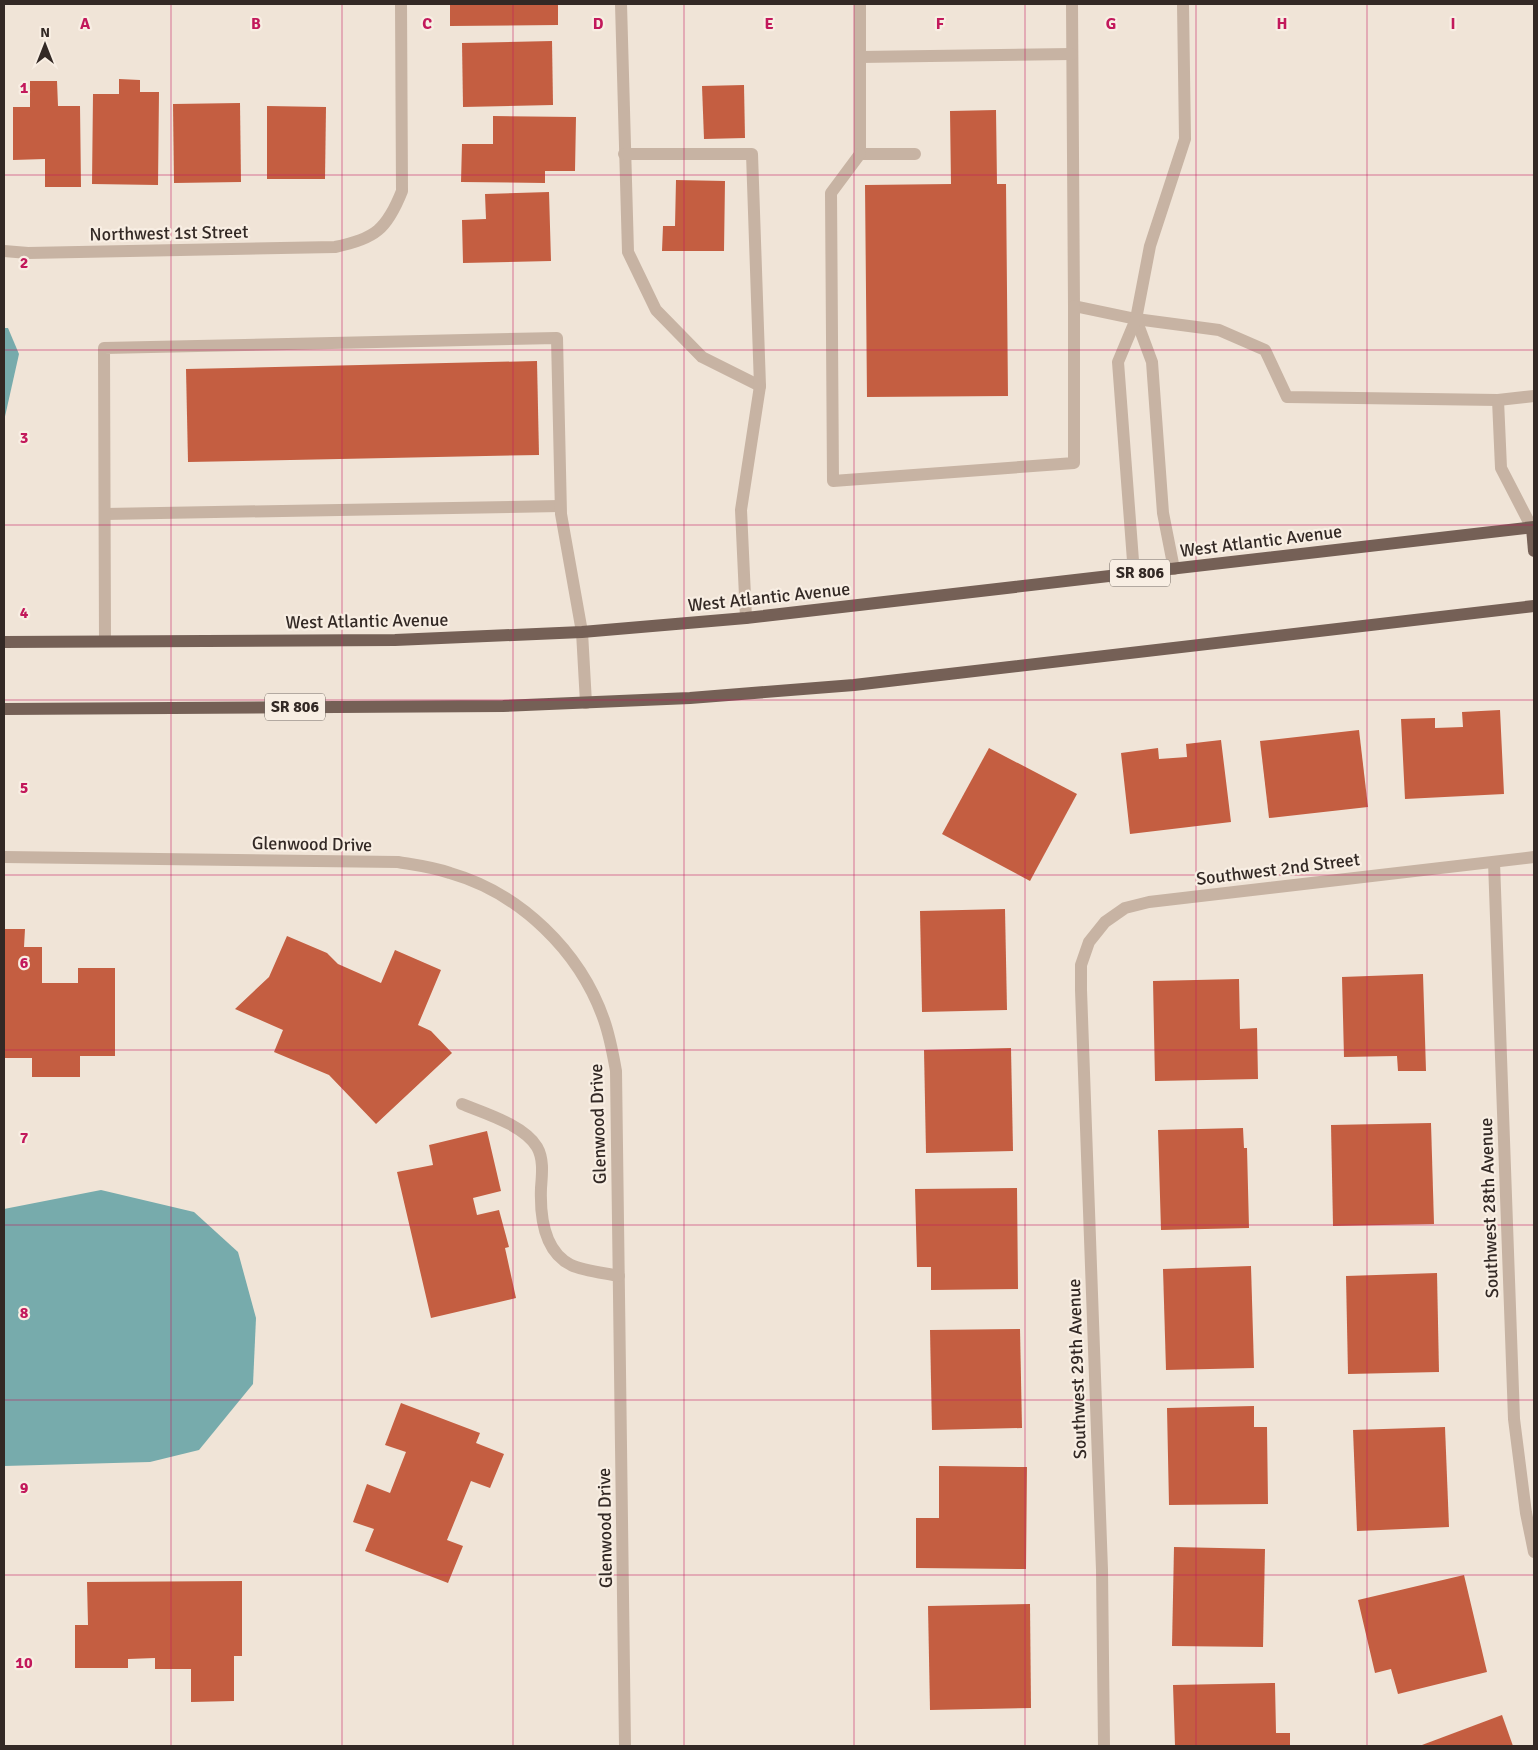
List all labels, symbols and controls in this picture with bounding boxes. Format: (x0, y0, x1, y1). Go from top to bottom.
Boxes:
text: A (80, 14, 91, 34)
text: B (251, 14, 261, 34)
text: C (422, 14, 432, 34)
text: D (593, 14, 604, 34)
text: E (764, 14, 774, 34)
text: F (936, 14, 945, 34)
text: G (1106, 14, 1116, 34)
text: H (1277, 14, 1287, 34)
text: I (1450, 14, 1456, 34)
north arrow (20, 20, 70, 70)
text: N (40, 24, 50, 41)
text: 1 (20, 78, 29, 98)
street label: Northwest 1st Street (89, 221, 249, 245)
text: 2 (20, 253, 28, 273)
text: 3 (20, 428, 28, 448)
street label: West Atlantic Avenue (1179, 520, 1343, 562)
road number: SR 806 (1110, 560, 1170, 586)
street label: West Atlantic Avenue (687, 578, 851, 616)
text: 4 (20, 603, 29, 623)
street label: West Atlantic Avenue (285, 609, 449, 633)
road number: SR 806 (265, 694, 325, 720)
text: 5 (20, 778, 28, 798)
street label: Glenwood Drive (252, 832, 372, 856)
street label: Southwest 2nd Street (1195, 848, 1361, 890)
text: 6 (20, 953, 29, 973)
street label: Glenwood Drive (585, 1063, 611, 1185)
street label: Southwest 28th Avenue (1475, 1117, 1503, 1299)
text: 7 (20, 1128, 29, 1148)
street label: Southwest 29th Avenue (1063, 1278, 1091, 1460)
text: 8 (20, 1303, 29, 1323)
street label: Glenwood Drive (593, 1468, 617, 1588)
text: 9 (20, 1478, 29, 1498)
text: 10 (15, 1653, 33, 1673)

